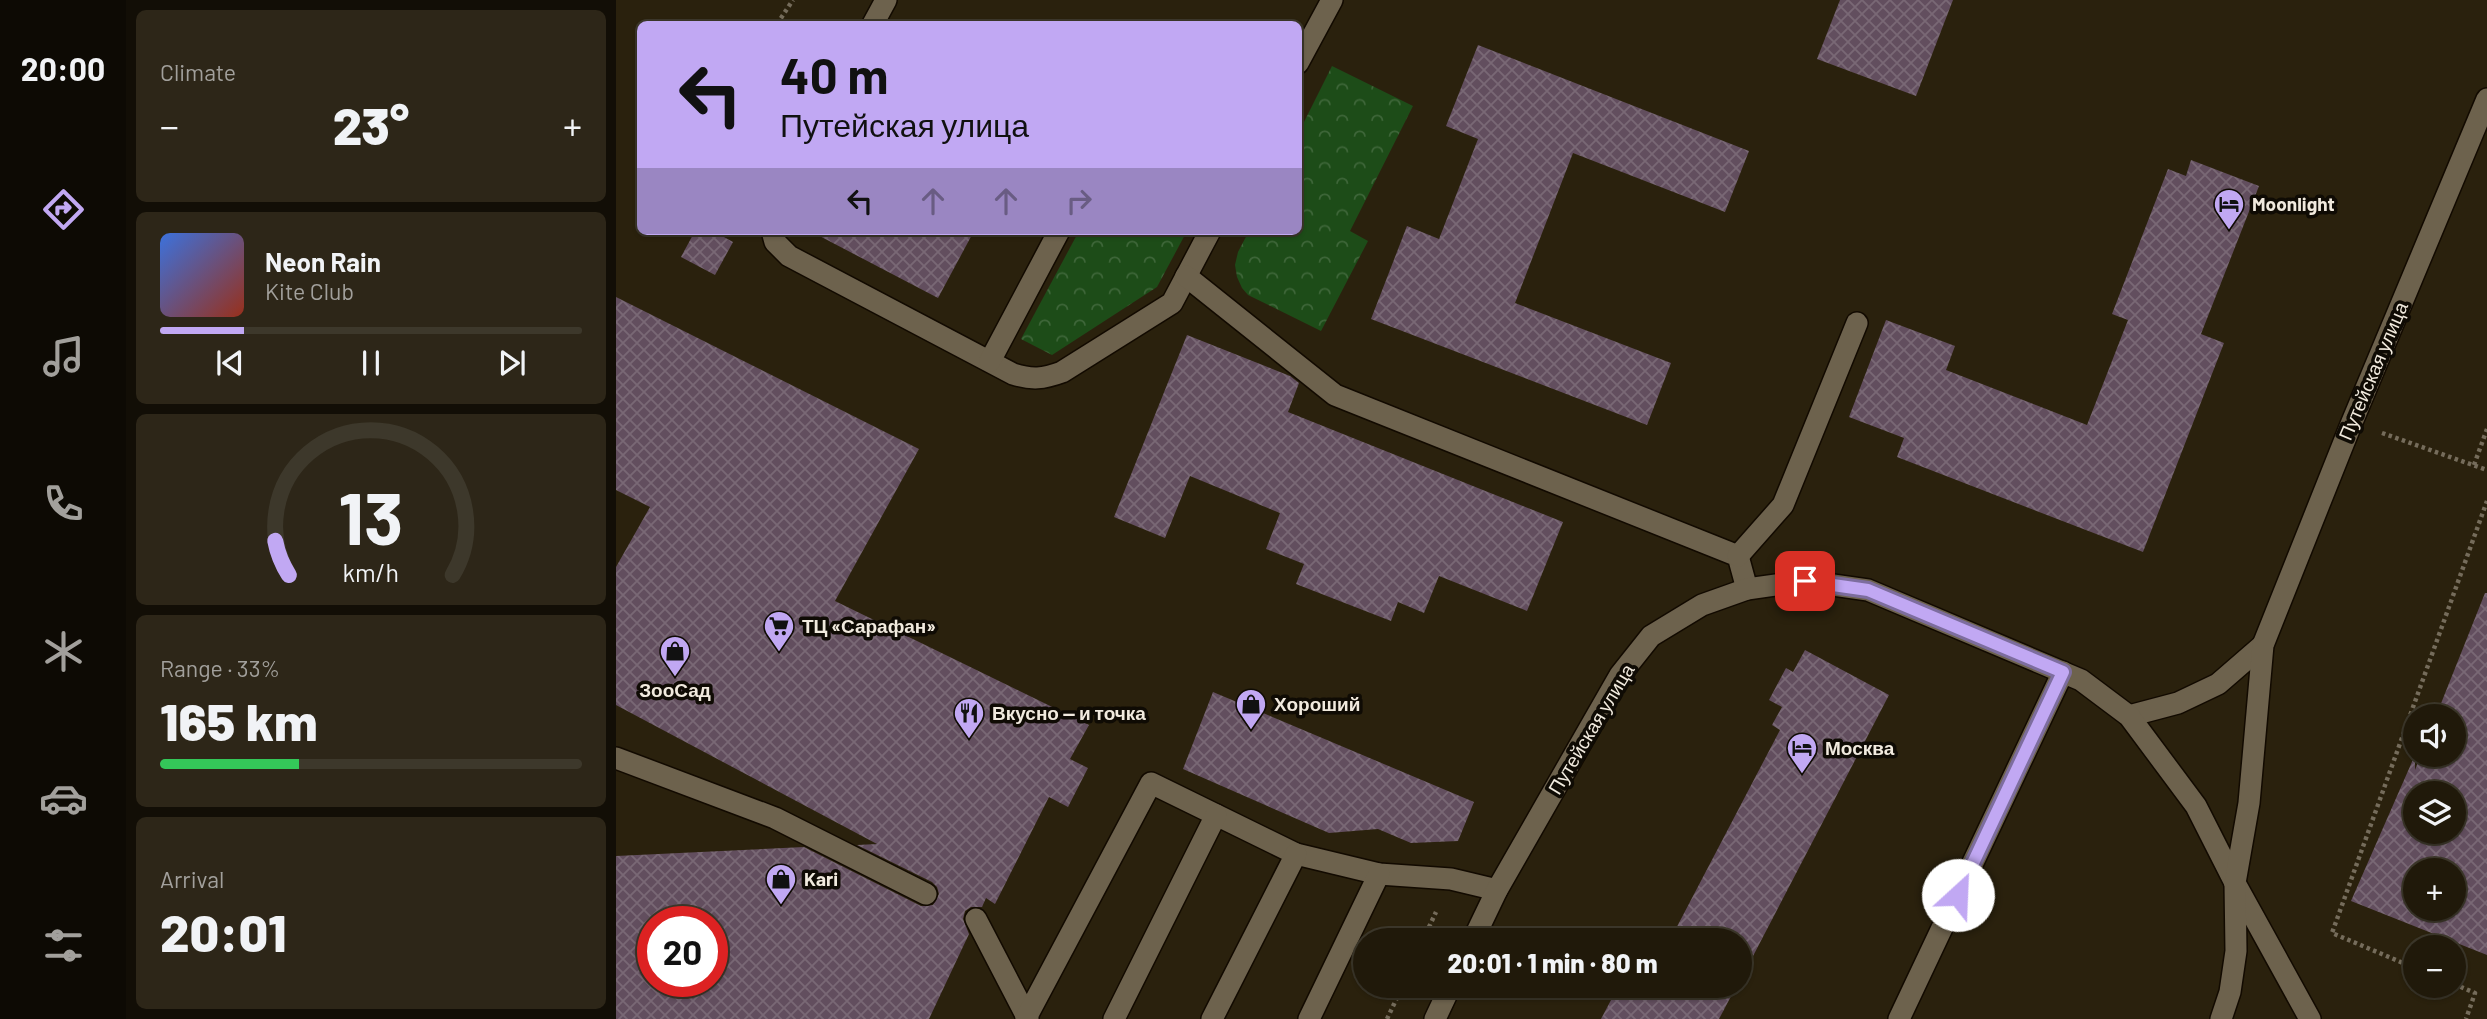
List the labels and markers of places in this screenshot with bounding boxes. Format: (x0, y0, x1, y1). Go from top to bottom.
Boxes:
hotel icon: Moonlight (2212, 187, 2246, 231)
place label: Moonlight (2252, 192, 2335, 215)
pin (1775, 551, 1835, 611)
supermarket icon: ТЦ «Сарафан» (762, 609, 796, 653)
place label: ТЦ «Сарафан» (802, 614, 936, 637)
shop icon: ЗооСад (658, 634, 692, 678)
place label: ЗооСад (639, 678, 711, 701)
shop icon: Хороший (1234, 687, 1268, 731)
place label: Хороший (1274, 692, 1360, 715)
restaurant icon: Вкусно — и точка (952, 696, 986, 740)
place label: Вкусно — и точка (992, 701, 1146, 724)
hotel icon: Москва (1785, 731, 1819, 775)
place label: Москва (1825, 736, 1895, 759)
shop icon: Kari (764, 862, 798, 906)
place label: Kari (804, 867, 838, 890)

